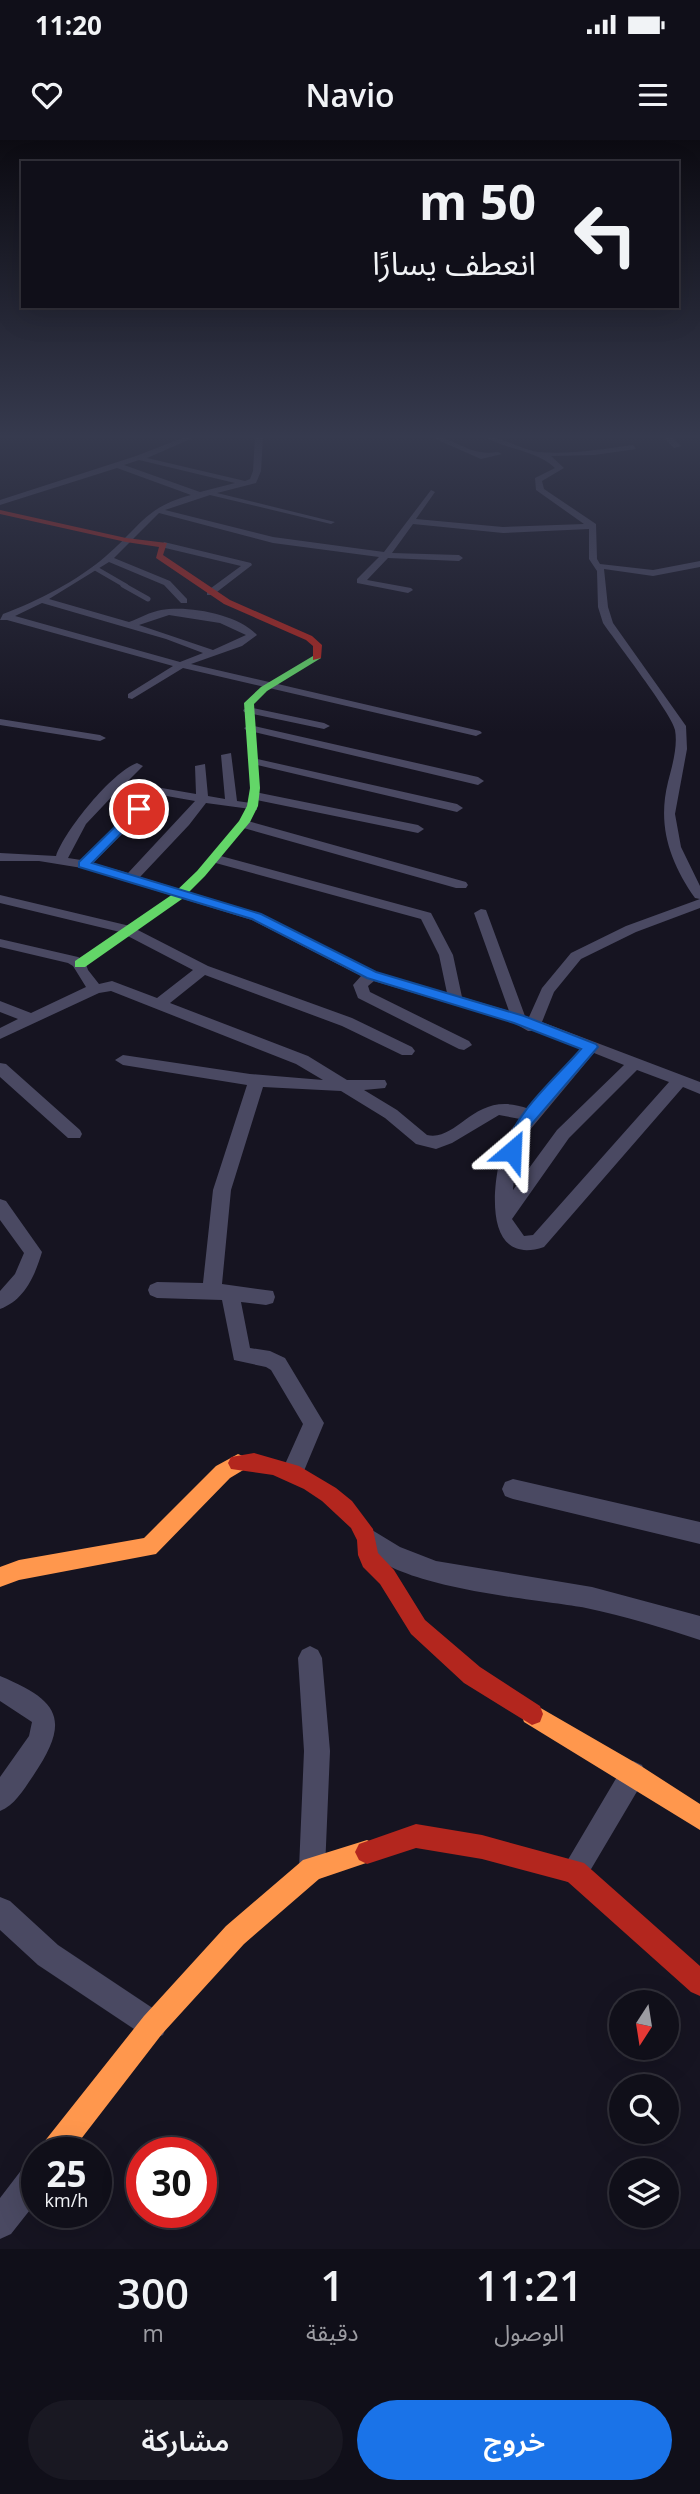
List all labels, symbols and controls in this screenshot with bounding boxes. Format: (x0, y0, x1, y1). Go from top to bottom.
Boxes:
text: 11:20 (35, 7, 102, 43)
text: Navio (305, 73, 395, 116)
icon: heart (28, 76, 66, 114)
icon: menu (634, 76, 672, 114)
text: 50 m (419, 168, 536, 234)
icon: left (560, 189, 651, 280)
text: انعطف يسارًا (372, 241, 536, 284)
pin (109, 779, 169, 839)
icon: arrive (120, 790, 158, 828)
position arrow (475, 1114, 549, 1188)
north arrow (609, 1990, 679, 2060)
map controls (609, 1990, 679, 2228)
button: search (609, 2074, 679, 2144)
speed limit sign: 30 (126, 2137, 217, 2228)
text: 25 (46, 2150, 87, 2197)
button: layers (609, 2158, 679, 2228)
text: km/h (45, 2188, 88, 2212)
text: 1 (320, 2256, 344, 2313)
text: 11:21 (475, 2256, 583, 2313)
text: 300 (117, 2264, 189, 2321)
text: دقيقة (306, 2316, 358, 2348)
text: الوصول (494, 2316, 564, 2348)
text: m (142, 2317, 164, 2349)
button: مشاركة (28, 2400, 343, 2480)
button: خروج (357, 2400, 672, 2480)

